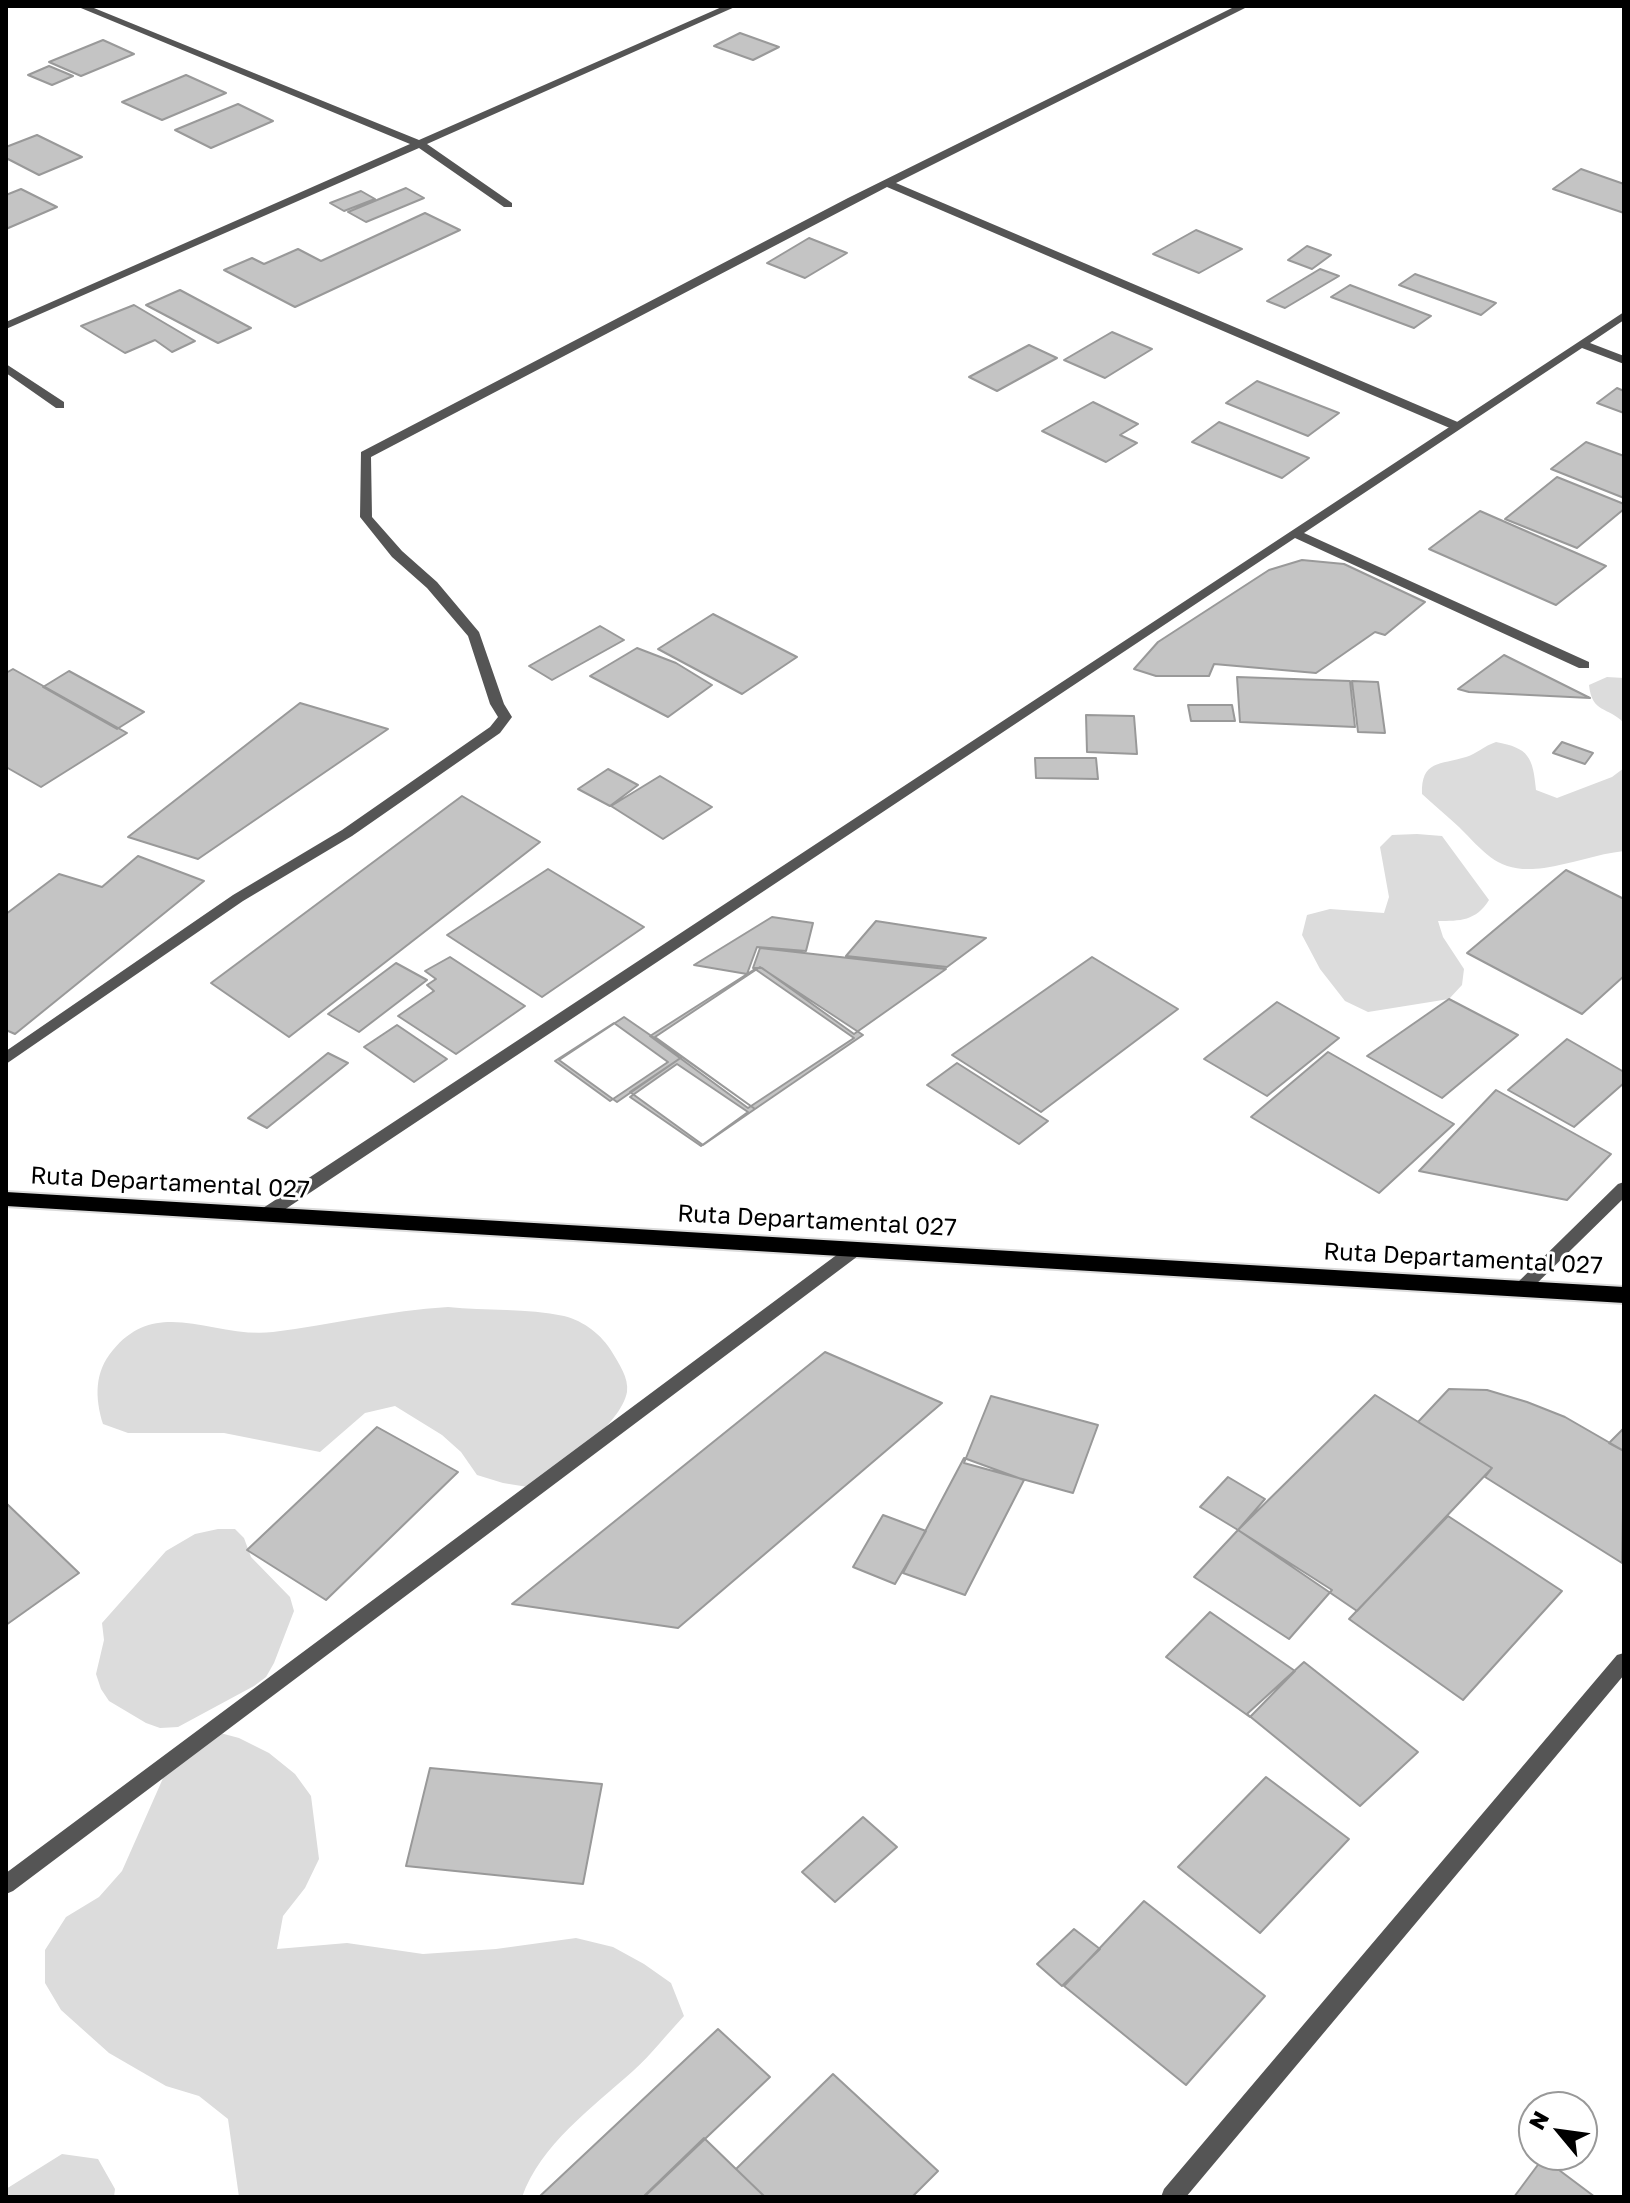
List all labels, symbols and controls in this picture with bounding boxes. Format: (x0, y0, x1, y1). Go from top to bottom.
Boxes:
street label: Ruta Departamental 027 (30, 1161, 310, 1205)
street label: Ruta Departamental 027 (677, 1199, 957, 1243)
street label: Ruta Departamental 027 (1323, 1237, 1603, 1281)
north arrow (1518, 2091, 1598, 2171)
text: N (1522, 2106, 1554, 2134)

